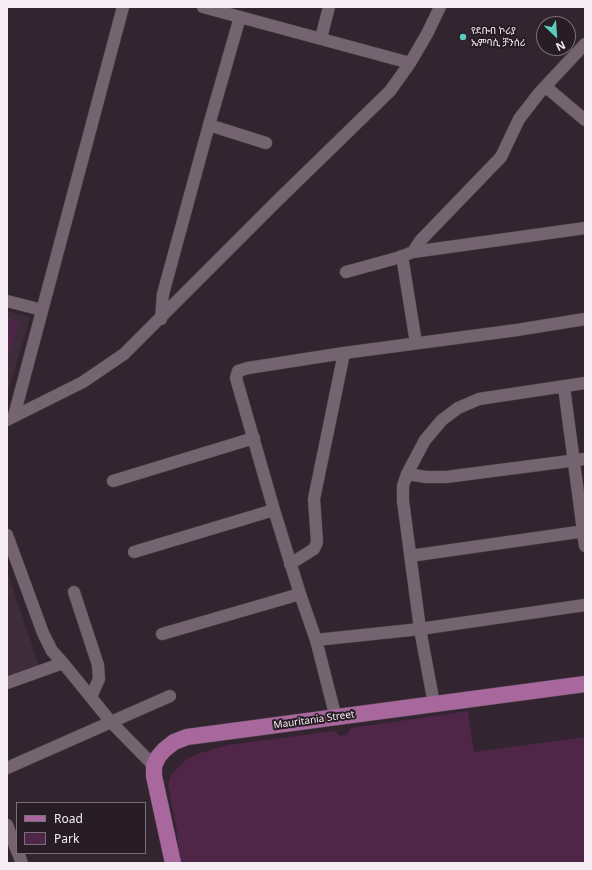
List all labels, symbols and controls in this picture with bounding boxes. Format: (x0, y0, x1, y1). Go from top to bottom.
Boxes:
north arrow (536, 16, 576, 56)
place label: የደቡብ ኮሪያ ኤምባሲ ቻንሰሪ (471, 25, 526, 48)
marker: የደቡብ ኮሪያ ኤምባሲ ቻንሰሪ (458, 32, 468, 42)
text: N (554, 38, 568, 55)
street label: Mauritania Street (273, 708, 355, 732)
legend (16, 802, 146, 854)
text: Road (54, 810, 83, 827)
text: Park (54, 830, 79, 847)

